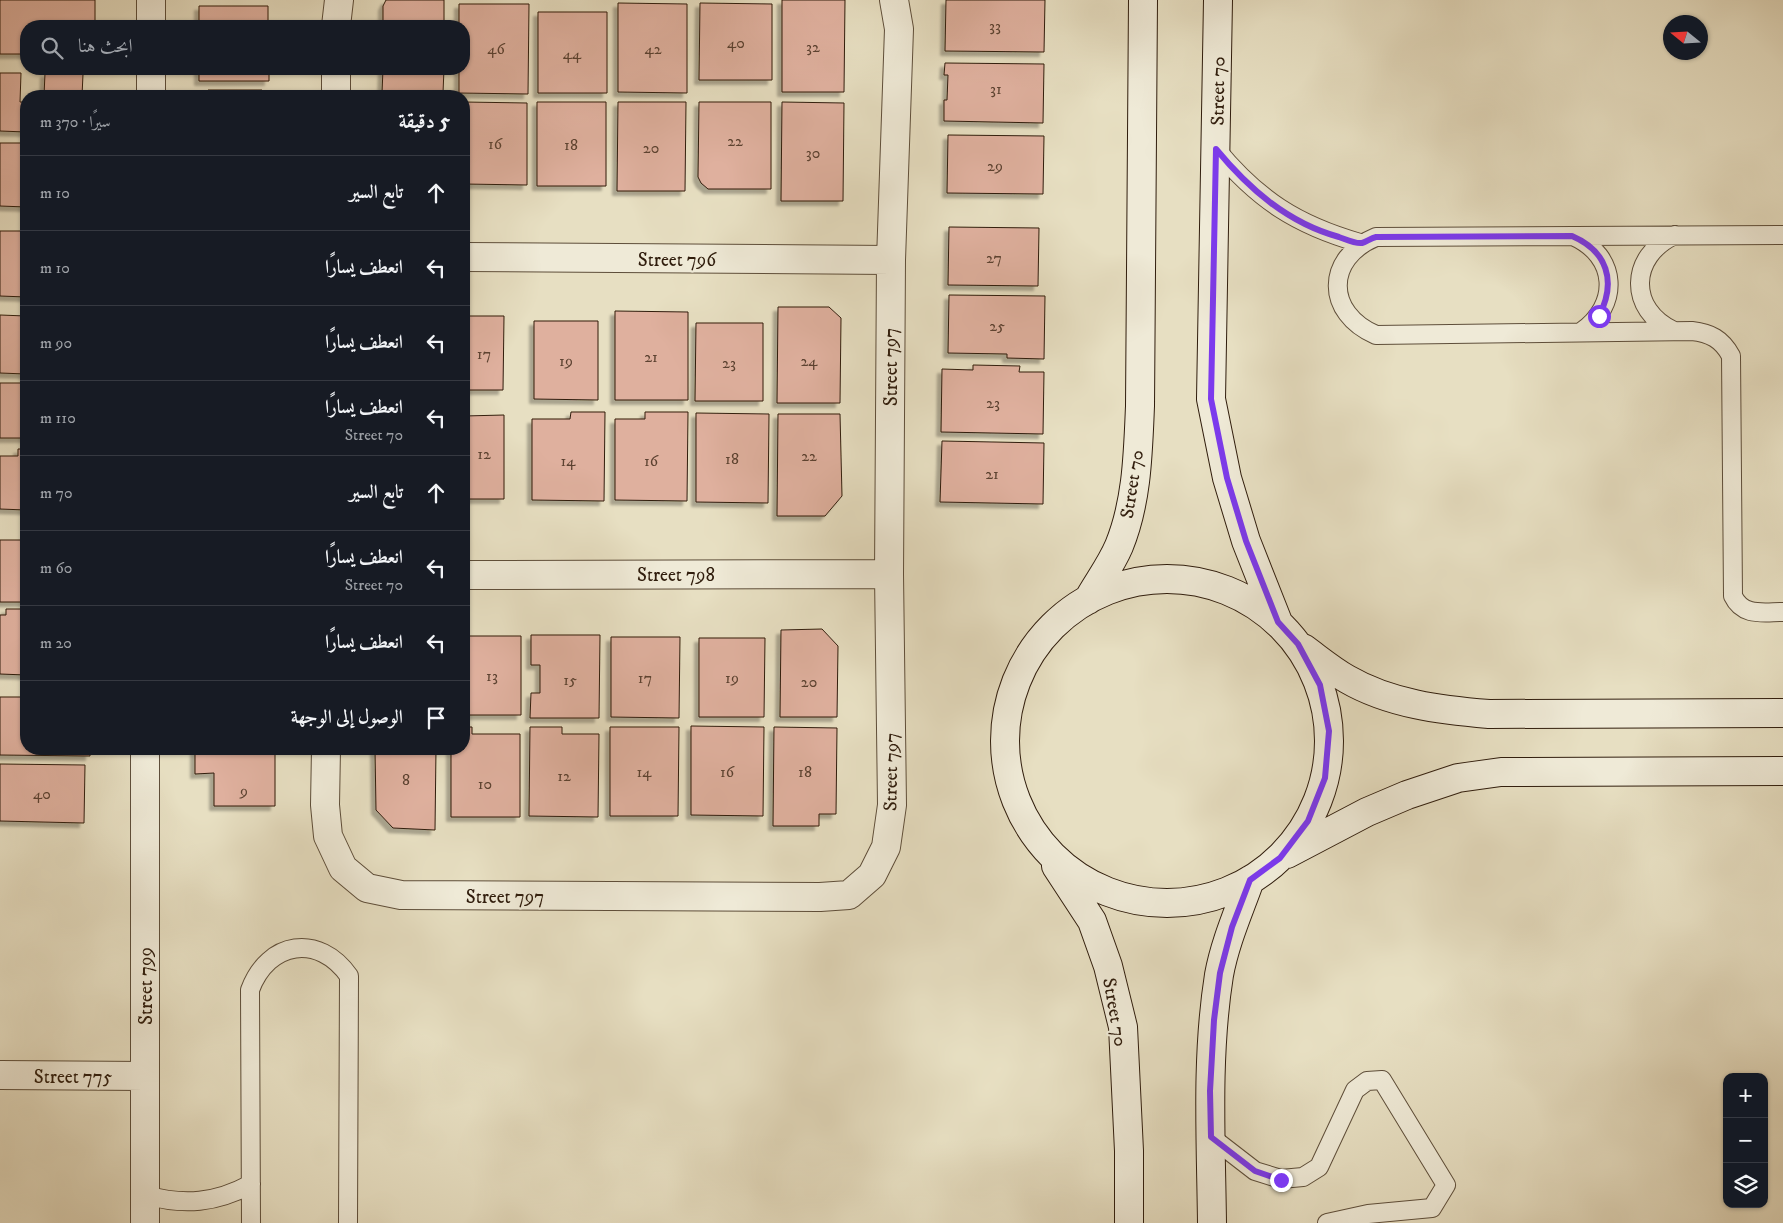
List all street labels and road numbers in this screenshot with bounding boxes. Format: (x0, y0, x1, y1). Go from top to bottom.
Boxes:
street label: Street 70 (1206, 56, 1231, 126)
street label: Street 796 (638, 249, 717, 272)
street label: Street 797 (880, 328, 903, 406)
street label: Street 70 (1116, 448, 1149, 520)
street label: Street 798 (637, 564, 715, 587)
street label: Street 797 (879, 733, 904, 811)
street label: Street 797 (466, 886, 544, 909)
street label: Street 799 (135, 947, 158, 1025)
street label: Street 70 (1097, 976, 1132, 1048)
street label: Street 775 (34, 1066, 113, 1089)

